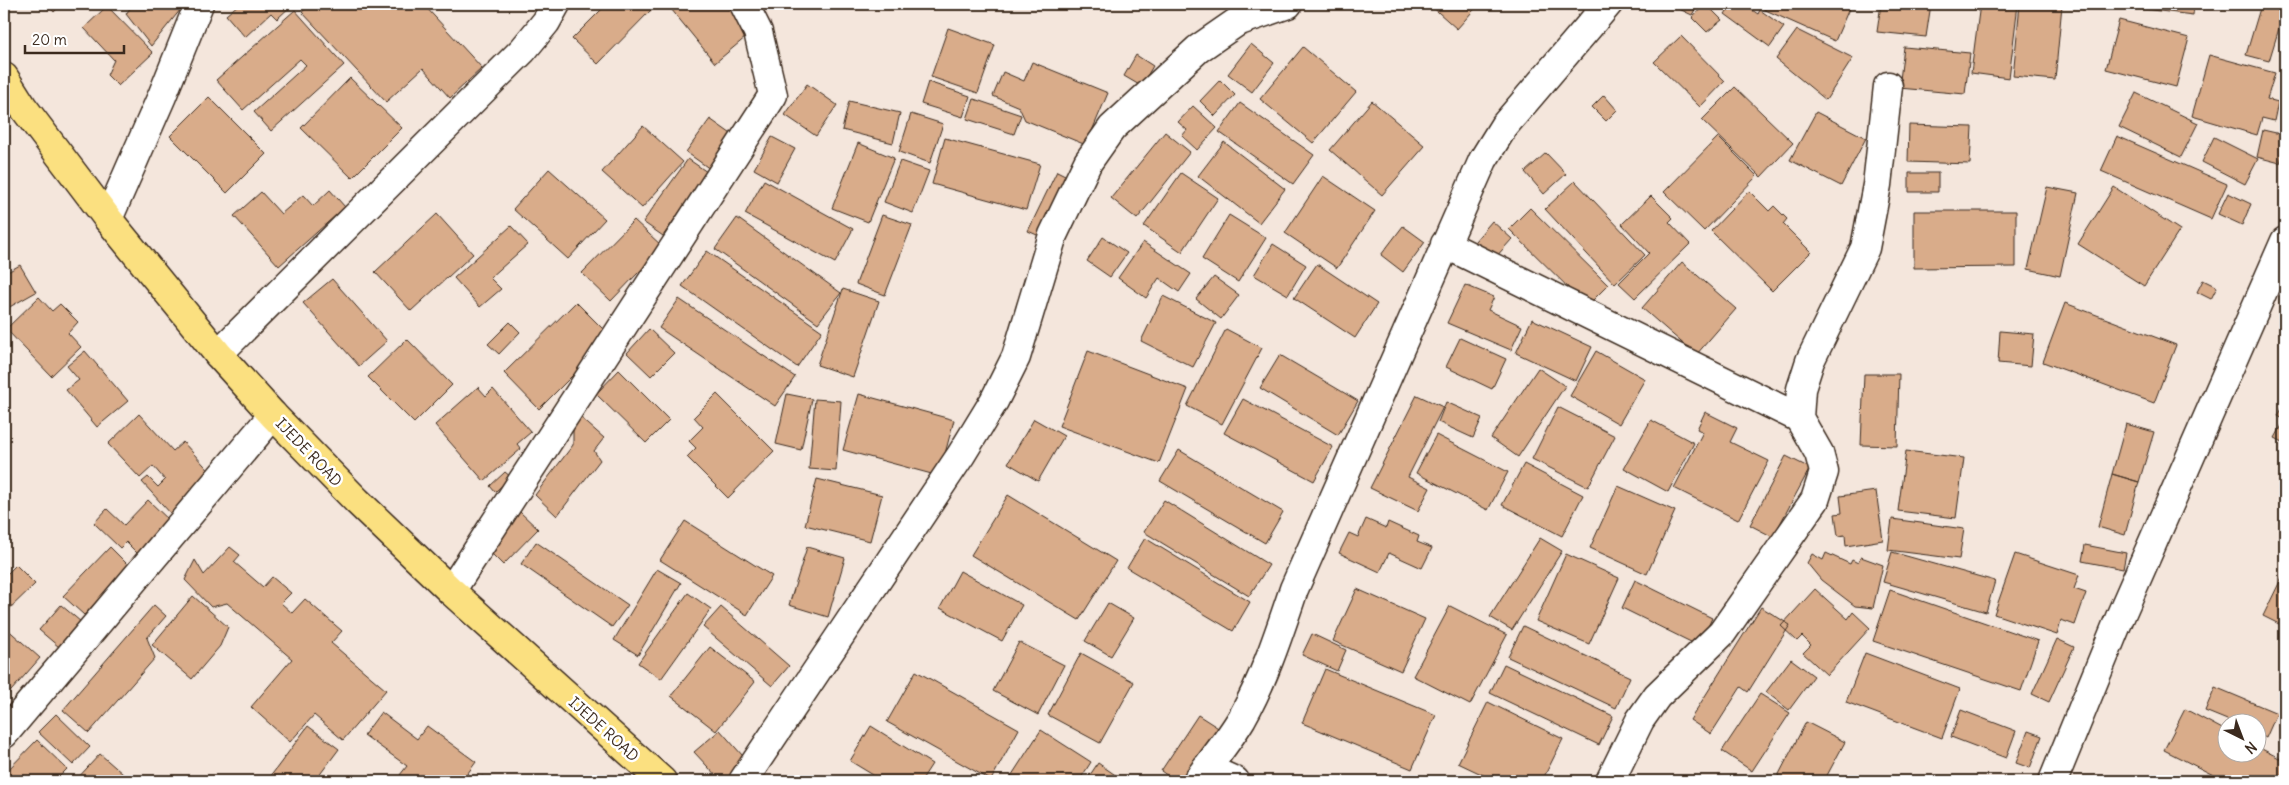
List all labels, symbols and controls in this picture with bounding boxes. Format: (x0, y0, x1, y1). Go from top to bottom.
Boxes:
scale bar (25, 22, 124, 54)
text: 20 m (32, 30, 67, 49)
street label: IJEDE ROAD (272, 414, 346, 490)
street label: IJEDE ROAD (565, 693, 643, 765)
north arrow (2216, 712, 2266, 762)
text: N (2241, 738, 2260, 758)

